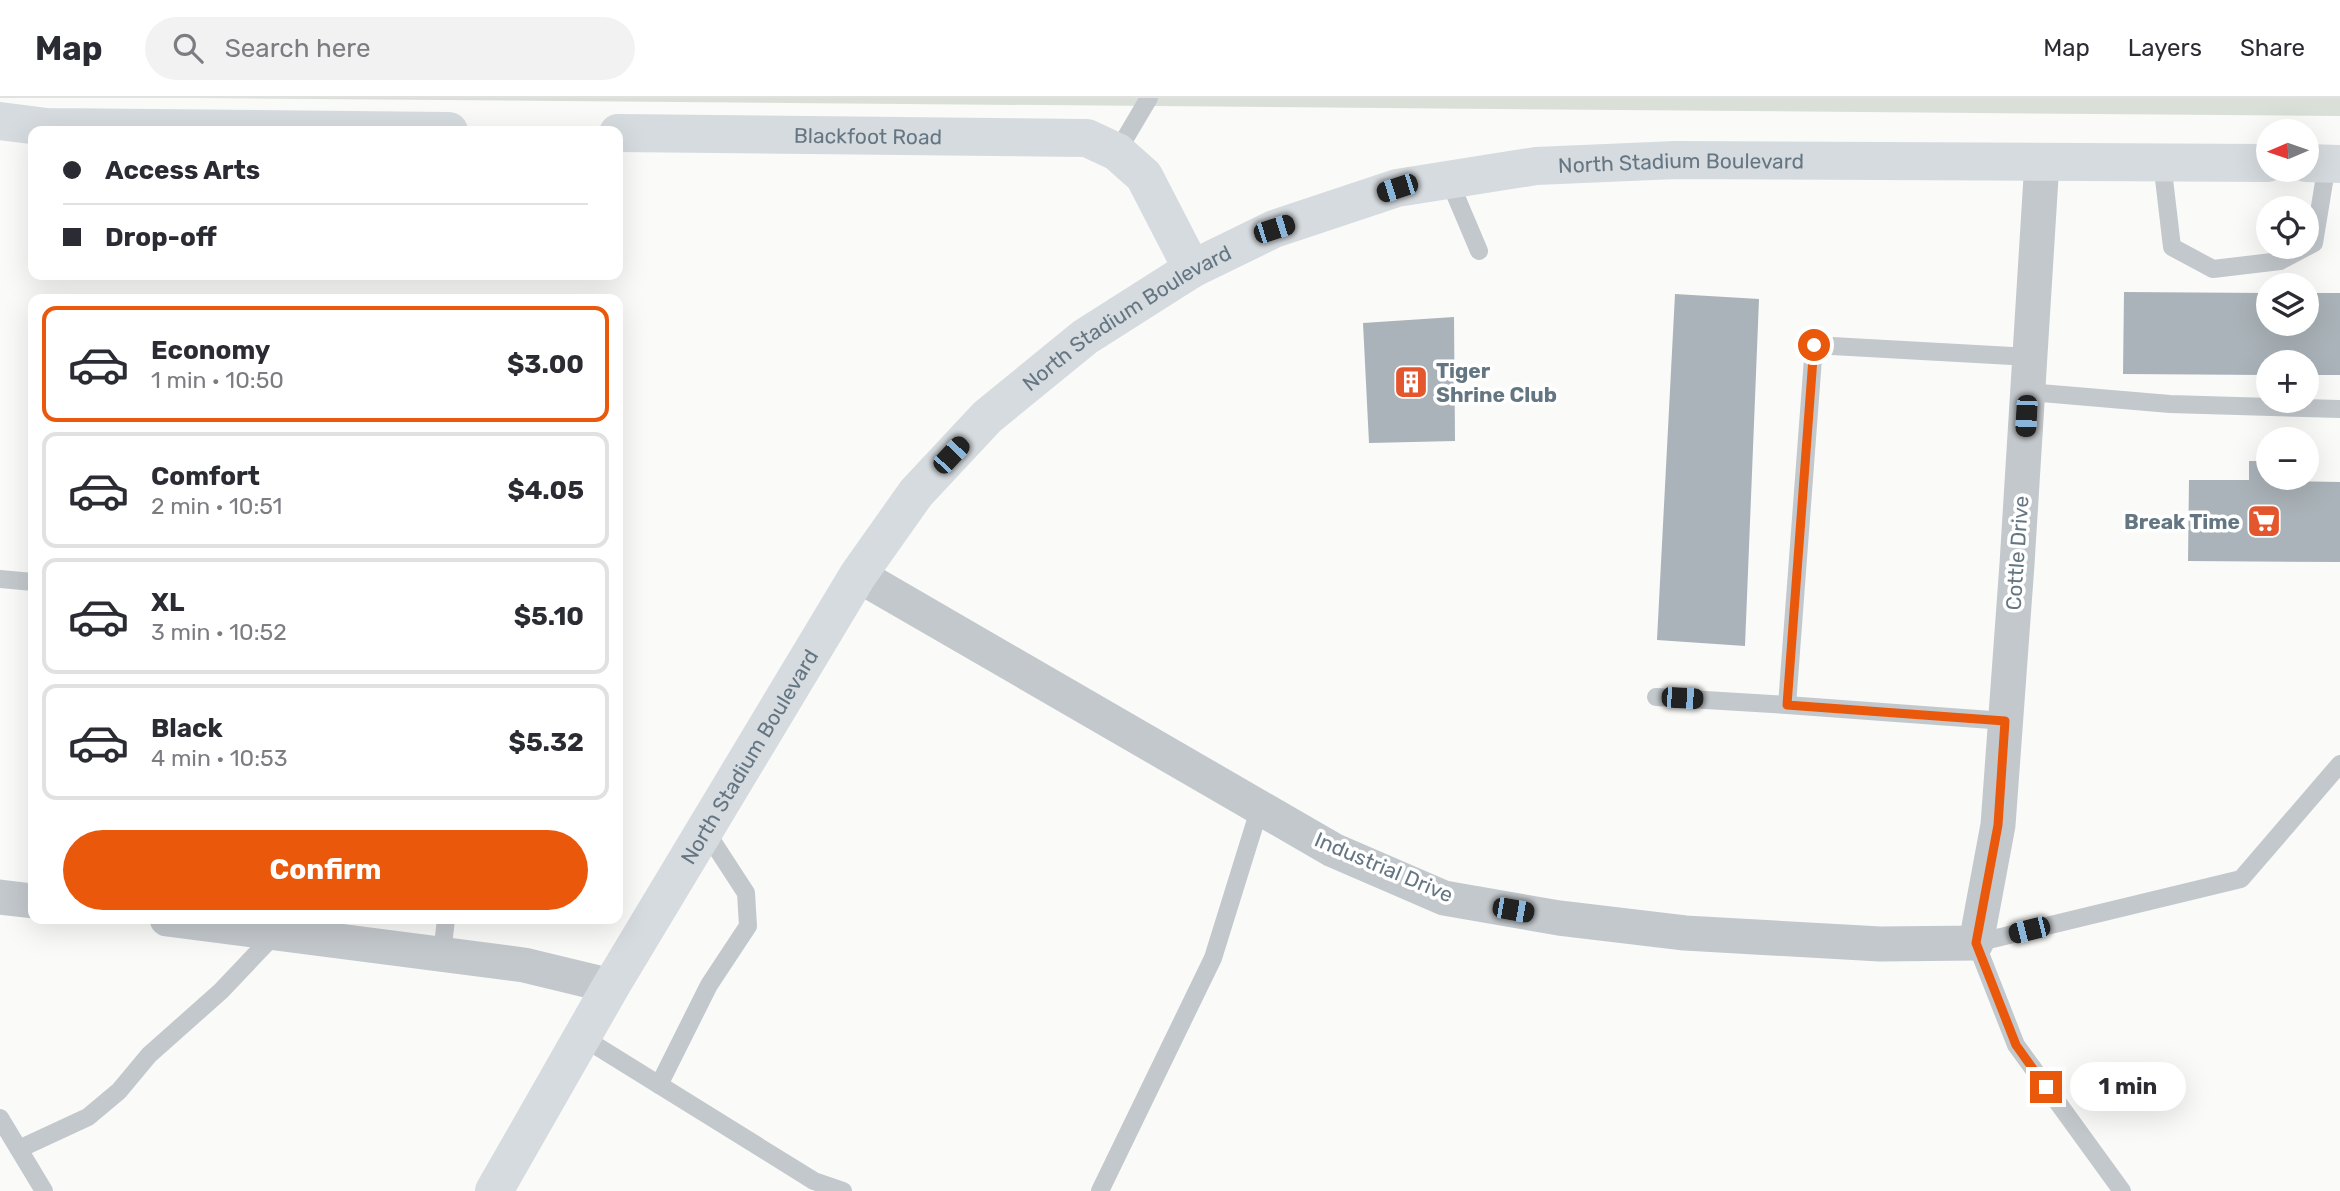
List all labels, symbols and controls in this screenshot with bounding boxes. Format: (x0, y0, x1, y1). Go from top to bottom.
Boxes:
search box (145, 17, 635, 80)
text: Map (35, 29, 103, 68)
icon: search (169, 29, 207, 67)
text: Search here (225, 33, 370, 64)
text: Map (2043, 34, 2090, 62)
text: Layers (2128, 34, 2202, 62)
text: Share (2240, 34, 2305, 62)
north arrow (2256, 119, 2319, 182)
map controls (2256, 119, 2319, 490)
street label: Blackfoot Road (794, 122, 942, 149)
street label: North Stadium Boulevard (1557, 147, 1804, 178)
text: Access Arts (105, 155, 260, 186)
car (1374, 172, 1421, 204)
button: locate (2256, 196, 2319, 259)
car (1251, 213, 1298, 245)
text: Drop-off (105, 222, 217, 253)
street label: North Stadium Boulevard (1017, 239, 1235, 396)
button: layers (2256, 273, 2319, 336)
route start (1798, 329, 1830, 361)
icon: car (67, 333, 130, 396)
text: Economy (151, 335, 270, 366)
text: $3.00 (507, 349, 584, 380)
button: + (2256, 350, 2319, 413)
place label: Tiger Shrine Club (1436, 358, 1557, 407)
building icon: Tiger Shrine Club (1392, 363, 1430, 401)
text: 1 min · 10:50 (151, 366, 284, 394)
car (2015, 394, 2038, 438)
button: − (2256, 427, 2319, 490)
car (929, 432, 974, 478)
icon: car (67, 459, 130, 522)
text: Comfort (151, 461, 260, 492)
text: $4.05 (507, 475, 584, 506)
text: 2 min · 10:51 (151, 492, 282, 520)
street label: Cottle Drive (2001, 495, 2033, 611)
supermarket icon: Break Time (2245, 502, 2283, 540)
place label: Break Time (2124, 509, 2240, 534)
icon: car (67, 585, 130, 648)
text: XL (151, 587, 184, 618)
text: $5.10 (514, 601, 584, 632)
text: 3 min · 10:52 (151, 618, 287, 646)
street label: North Stadium Boulevard (675, 644, 823, 868)
car (1661, 686, 1704, 710)
icon: car (67, 711, 130, 774)
text: Black (151, 713, 223, 744)
text: $5.32 (509, 727, 584, 758)
text: 4 min · 10:53 (151, 744, 288, 772)
street label: Industrial Drive (1311, 827, 1457, 907)
button: Confirm (63, 830, 588, 910)
car (1491, 896, 1536, 924)
car (2007, 915, 2052, 945)
callout: 1 min (2070, 1062, 2186, 1112)
route end (2030, 1071, 2062, 1103)
text: 1 min (2099, 1072, 2157, 1100)

